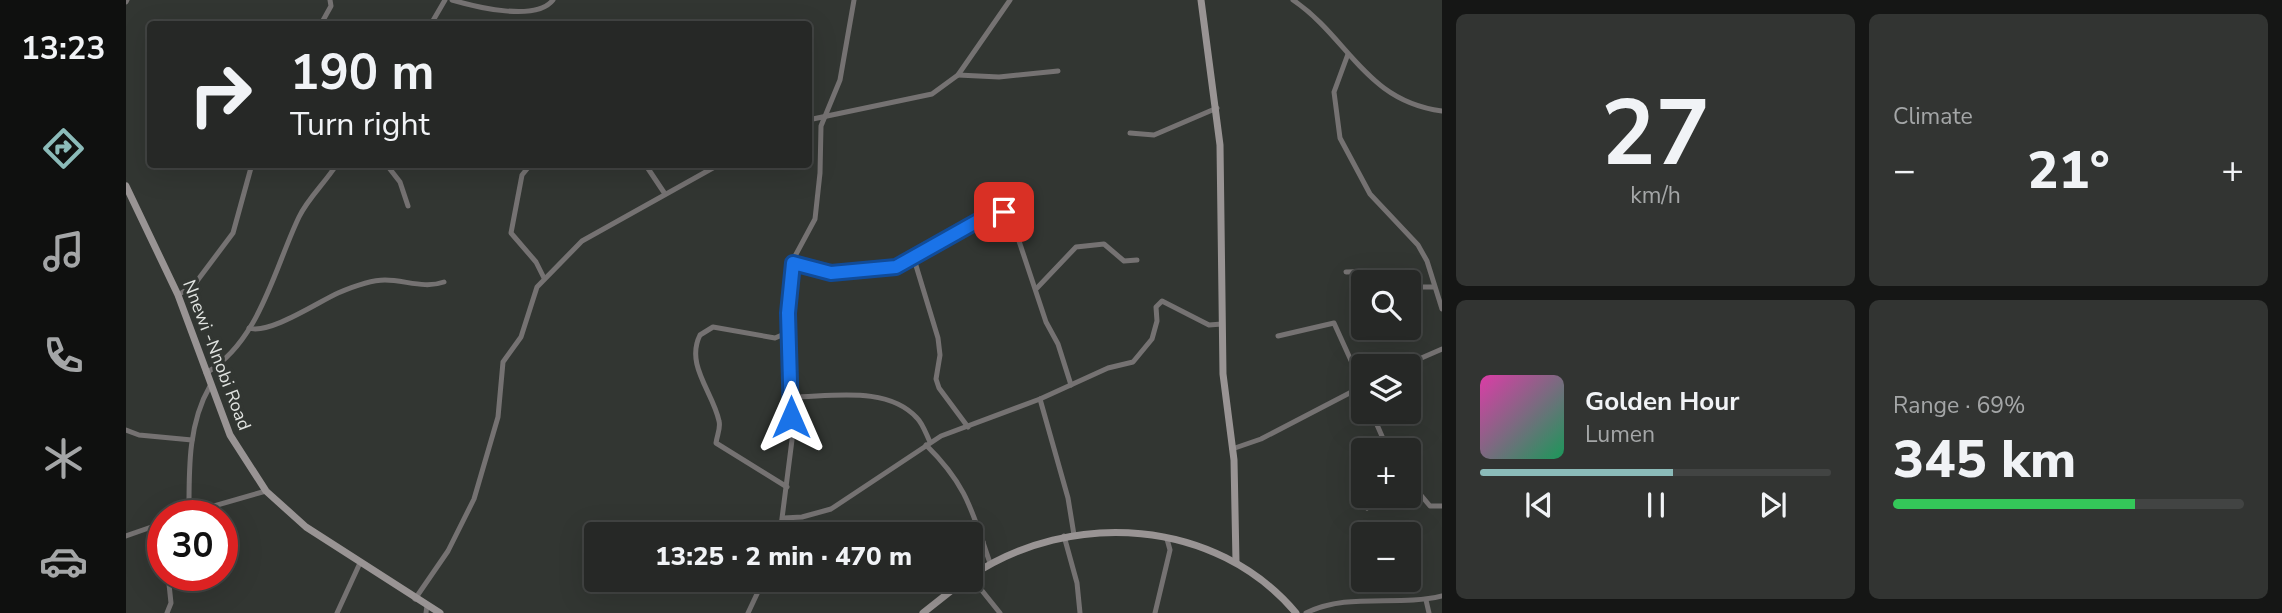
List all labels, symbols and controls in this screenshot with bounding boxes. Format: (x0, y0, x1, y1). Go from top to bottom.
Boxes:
text: 13:23 (21, 27, 105, 70)
text: 190 m (290, 39, 434, 106)
icon: right (175, 49, 266, 140)
text: 27 (1601, 72, 1710, 196)
text: Climate (1893, 101, 1973, 132)
text: Turn right (290, 103, 430, 146)
icon: directions (39, 124, 88, 173)
text: 21° (2027, 135, 2110, 206)
text: − (1893, 145, 1916, 196)
text: + (2221, 145, 2244, 196)
text: km/h (1630, 180, 1681, 211)
pin (974, 182, 1034, 242)
icon: arrive (985, 193, 1023, 231)
icon: music (39, 227, 88, 276)
map controls (1351, 270, 1421, 592)
button: search (1351, 270, 1421, 340)
street label: Nnewi -Nnobi Road (177, 276, 257, 434)
icon: phone (39, 331, 88, 380)
button: layers (1351, 354, 1421, 424)
position arrow (754, 380, 828, 454)
text: Golden Hour (1585, 384, 1740, 419)
text: Range · 69% (1893, 390, 2025, 421)
text: Lumen (1585, 419, 1655, 450)
text: 345 km (1893, 424, 2076, 495)
icon: climate (39, 434, 88, 483)
button: + (1351, 438, 1421, 508)
icon: previous (1520, 486, 1558, 524)
icon: pause (1637, 486, 1675, 524)
icon: next (1754, 486, 1792, 524)
speed limit sign: 30 (147, 500, 238, 591)
button: − (1351, 522, 1421, 592)
icon: car (39, 537, 88, 586)
text: 13:25 · 2 min · 470 m (655, 539, 912, 574)

